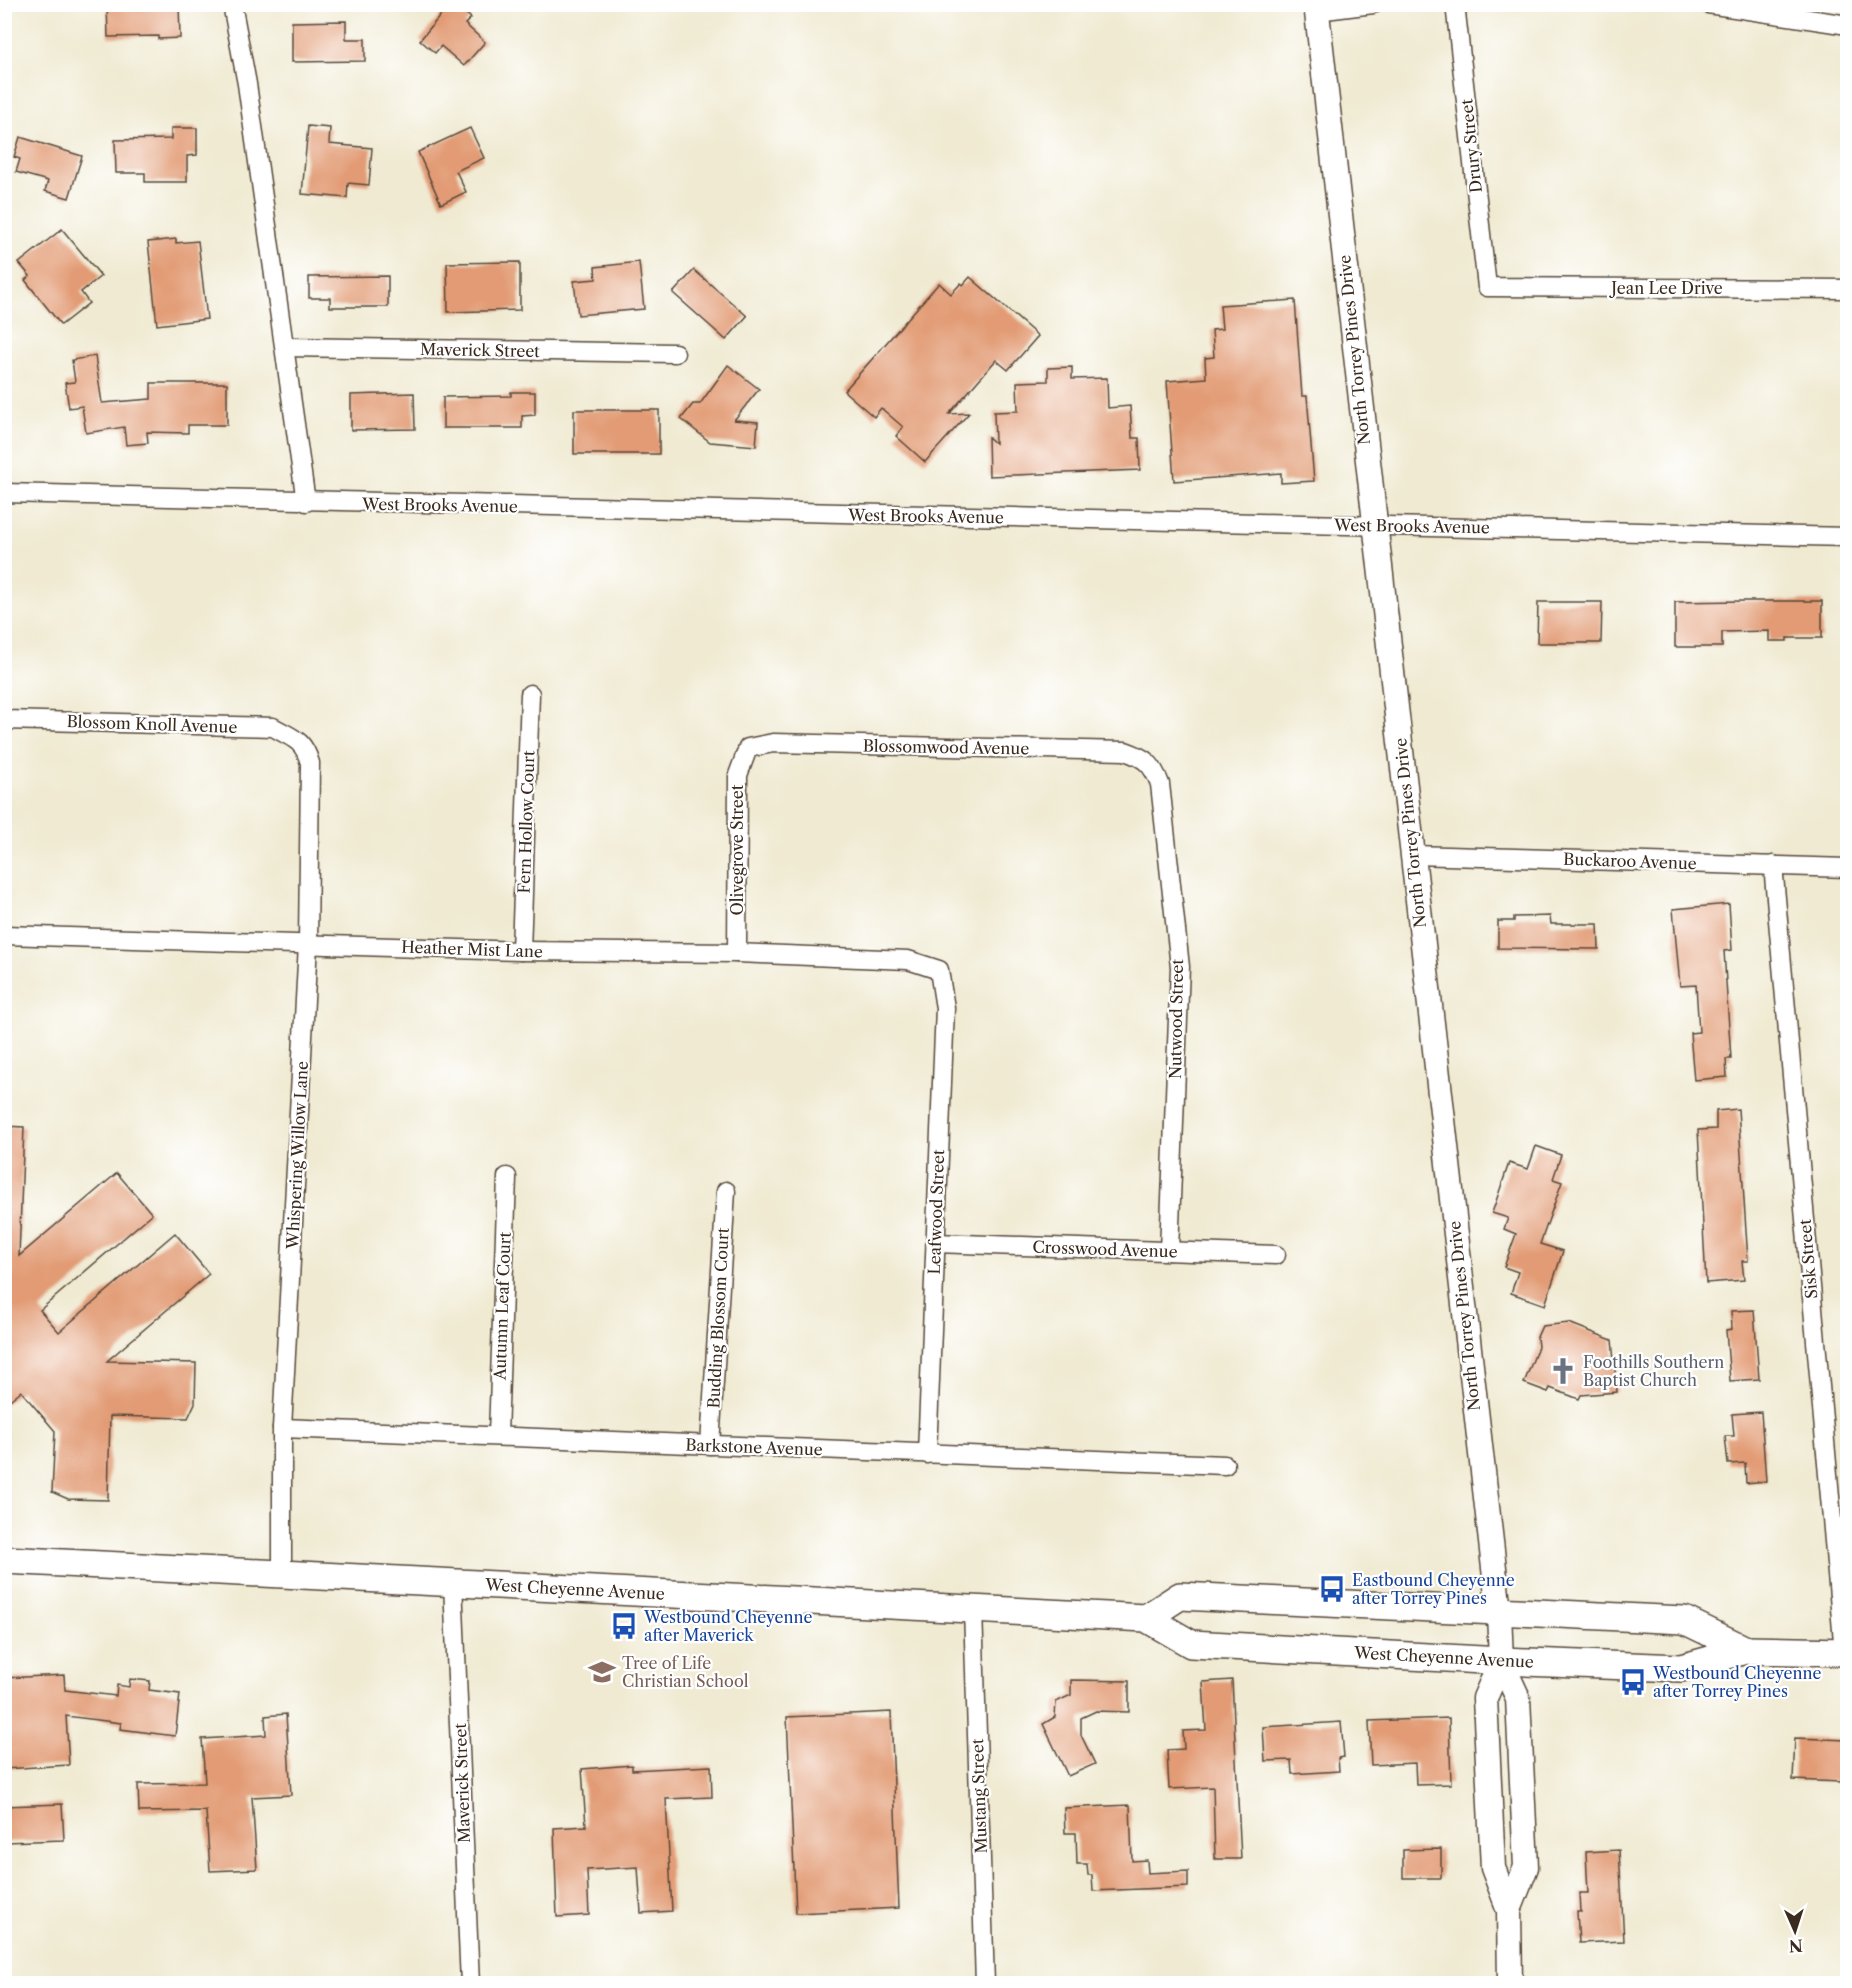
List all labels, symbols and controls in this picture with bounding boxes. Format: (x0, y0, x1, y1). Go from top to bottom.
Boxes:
street label: Drury Street (1456, 98, 1486, 194)
street label: North Torrey Pines Drive (1334, 254, 1374, 446)
street label: Jean Lee Drive (1608, 278, 1723, 298)
street label: Maverick Street (420, 339, 540, 361)
street label: West Brooks Avenue (361, 494, 518, 516)
street label: West Brooks Avenue (847, 505, 1004, 527)
street label: West Brooks Avenue (1333, 515, 1490, 537)
street label: Blossom Knoll Avenue (66, 711, 238, 737)
street label: Blossomwood Avenue (863, 736, 1029, 758)
street label: North Torrey Pines Drive (1390, 737, 1430, 929)
street label: Fern Hollow Court (514, 750, 539, 894)
street label: Olivegrove Street (727, 784, 747, 915)
street label: Buckaroo Avenue (1563, 849, 1697, 873)
street label: Heather Mist Lane (401, 937, 543, 961)
street label: Nutwood Street (1165, 958, 1187, 1079)
street label: Whispering Willow Lane (282, 1060, 312, 1251)
street label: Leafwood Street (924, 1149, 948, 1275)
street label: Sisk Street (1795, 1218, 1821, 1300)
street label: North Torrey Pines Drive (1444, 1220, 1484, 1412)
street label: Budding Blossom Court (703, 1227, 733, 1409)
street label: Autumn Leaf Court (489, 1231, 515, 1382)
street label: Crosswood Avenue (1032, 1236, 1178, 1262)
place label: Foothills Southern Baptist Church (1583, 1352, 1724, 1390)
church icon: Foothills Southern Baptist Church (1548, 1356, 1578, 1386)
street label: Barkstone Avenue (685, 1435, 823, 1459)
place label: Eastbound Cheyenne after Torrey Pines (1352, 1570, 1515, 1608)
street label: West Cheyenne Avenue (484, 1574, 665, 1604)
bus stop icon: Eastbound Cheyenne after Torrey Pines (1317, 1574, 1347, 1604)
place label: Westbound Cheyenne after Maverick (643, 1607, 812, 1645)
bus stop icon: Westbound Cheyenne after Maverick (609, 1611, 639, 1641)
street label: West Cheyenne Avenue (1353, 1642, 1534, 1672)
place label: Tree of Life Christian School (622, 1653, 749, 1691)
school or university icon: Tree of Life Christian School (587, 1657, 617, 1687)
place label: Westbound Cheyenne after Torrey Pines (1652, 1663, 1821, 1701)
bus stop icon: Westbound Cheyenne after Torrey Pines (1618, 1667, 1648, 1697)
street label: Maverick Street (450, 1722, 474, 1843)
street label: Mustang Street (967, 1738, 991, 1854)
north arrow (1765, 1901, 1825, 1961)
text: N (1788, 1936, 1803, 1956)

